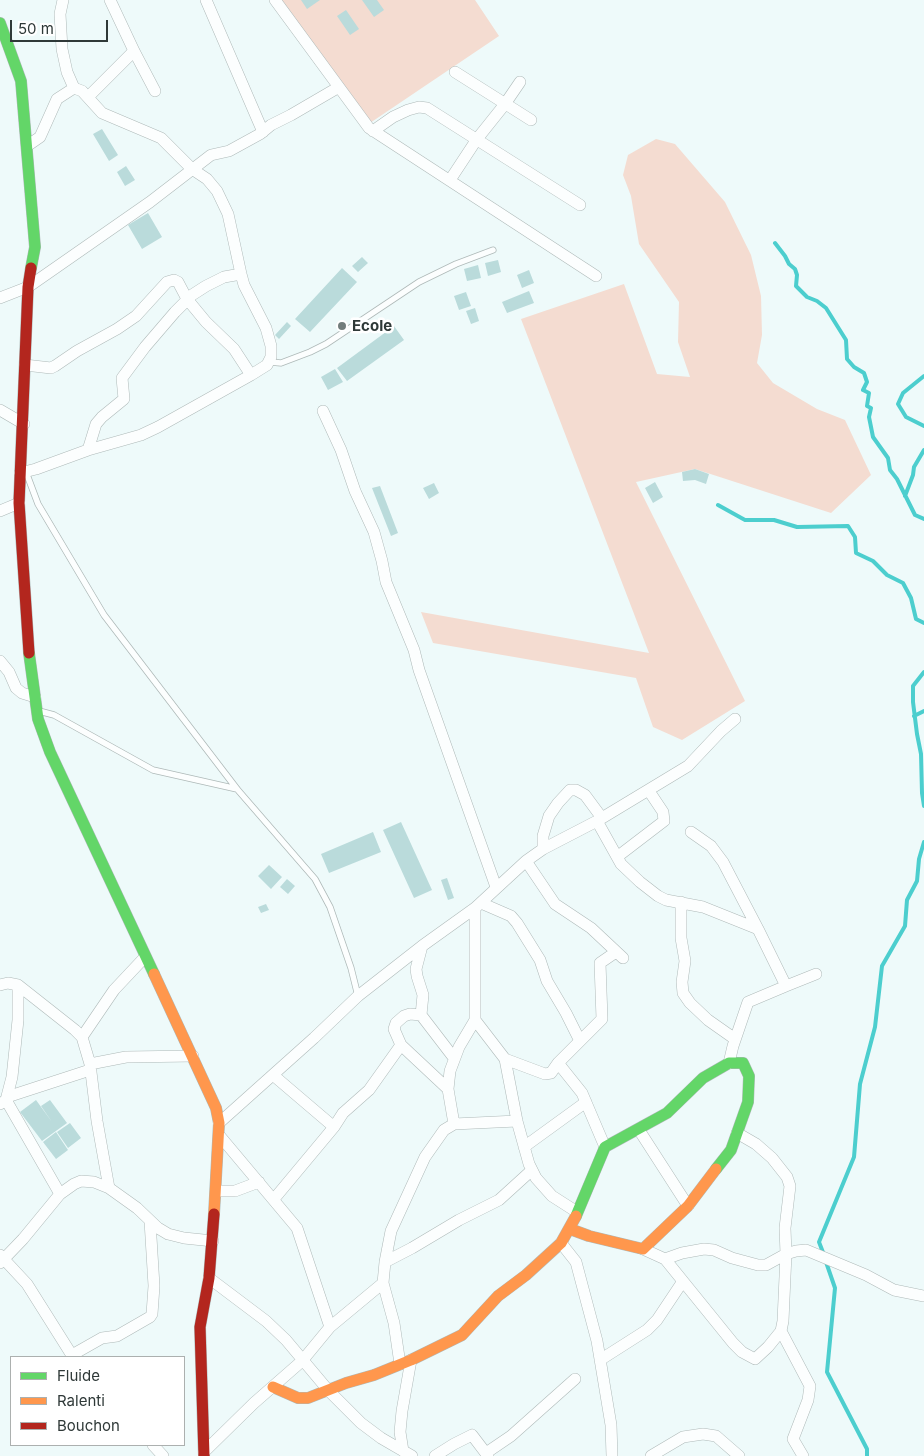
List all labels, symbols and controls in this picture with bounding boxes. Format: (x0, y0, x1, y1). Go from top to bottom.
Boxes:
scale bar (12, 10, 110, 42)
text: 50 m (18, 19, 54, 38)
place label: Ecole (352, 317, 392, 335)
marker: Ecole (336, 320, 348, 332)
legend (10, 1356, 185, 1446)
text: Fluide (57, 1366, 100, 1385)
text: Ralenti (57, 1391, 105, 1410)
text: Bouchon (57, 1416, 120, 1435)

